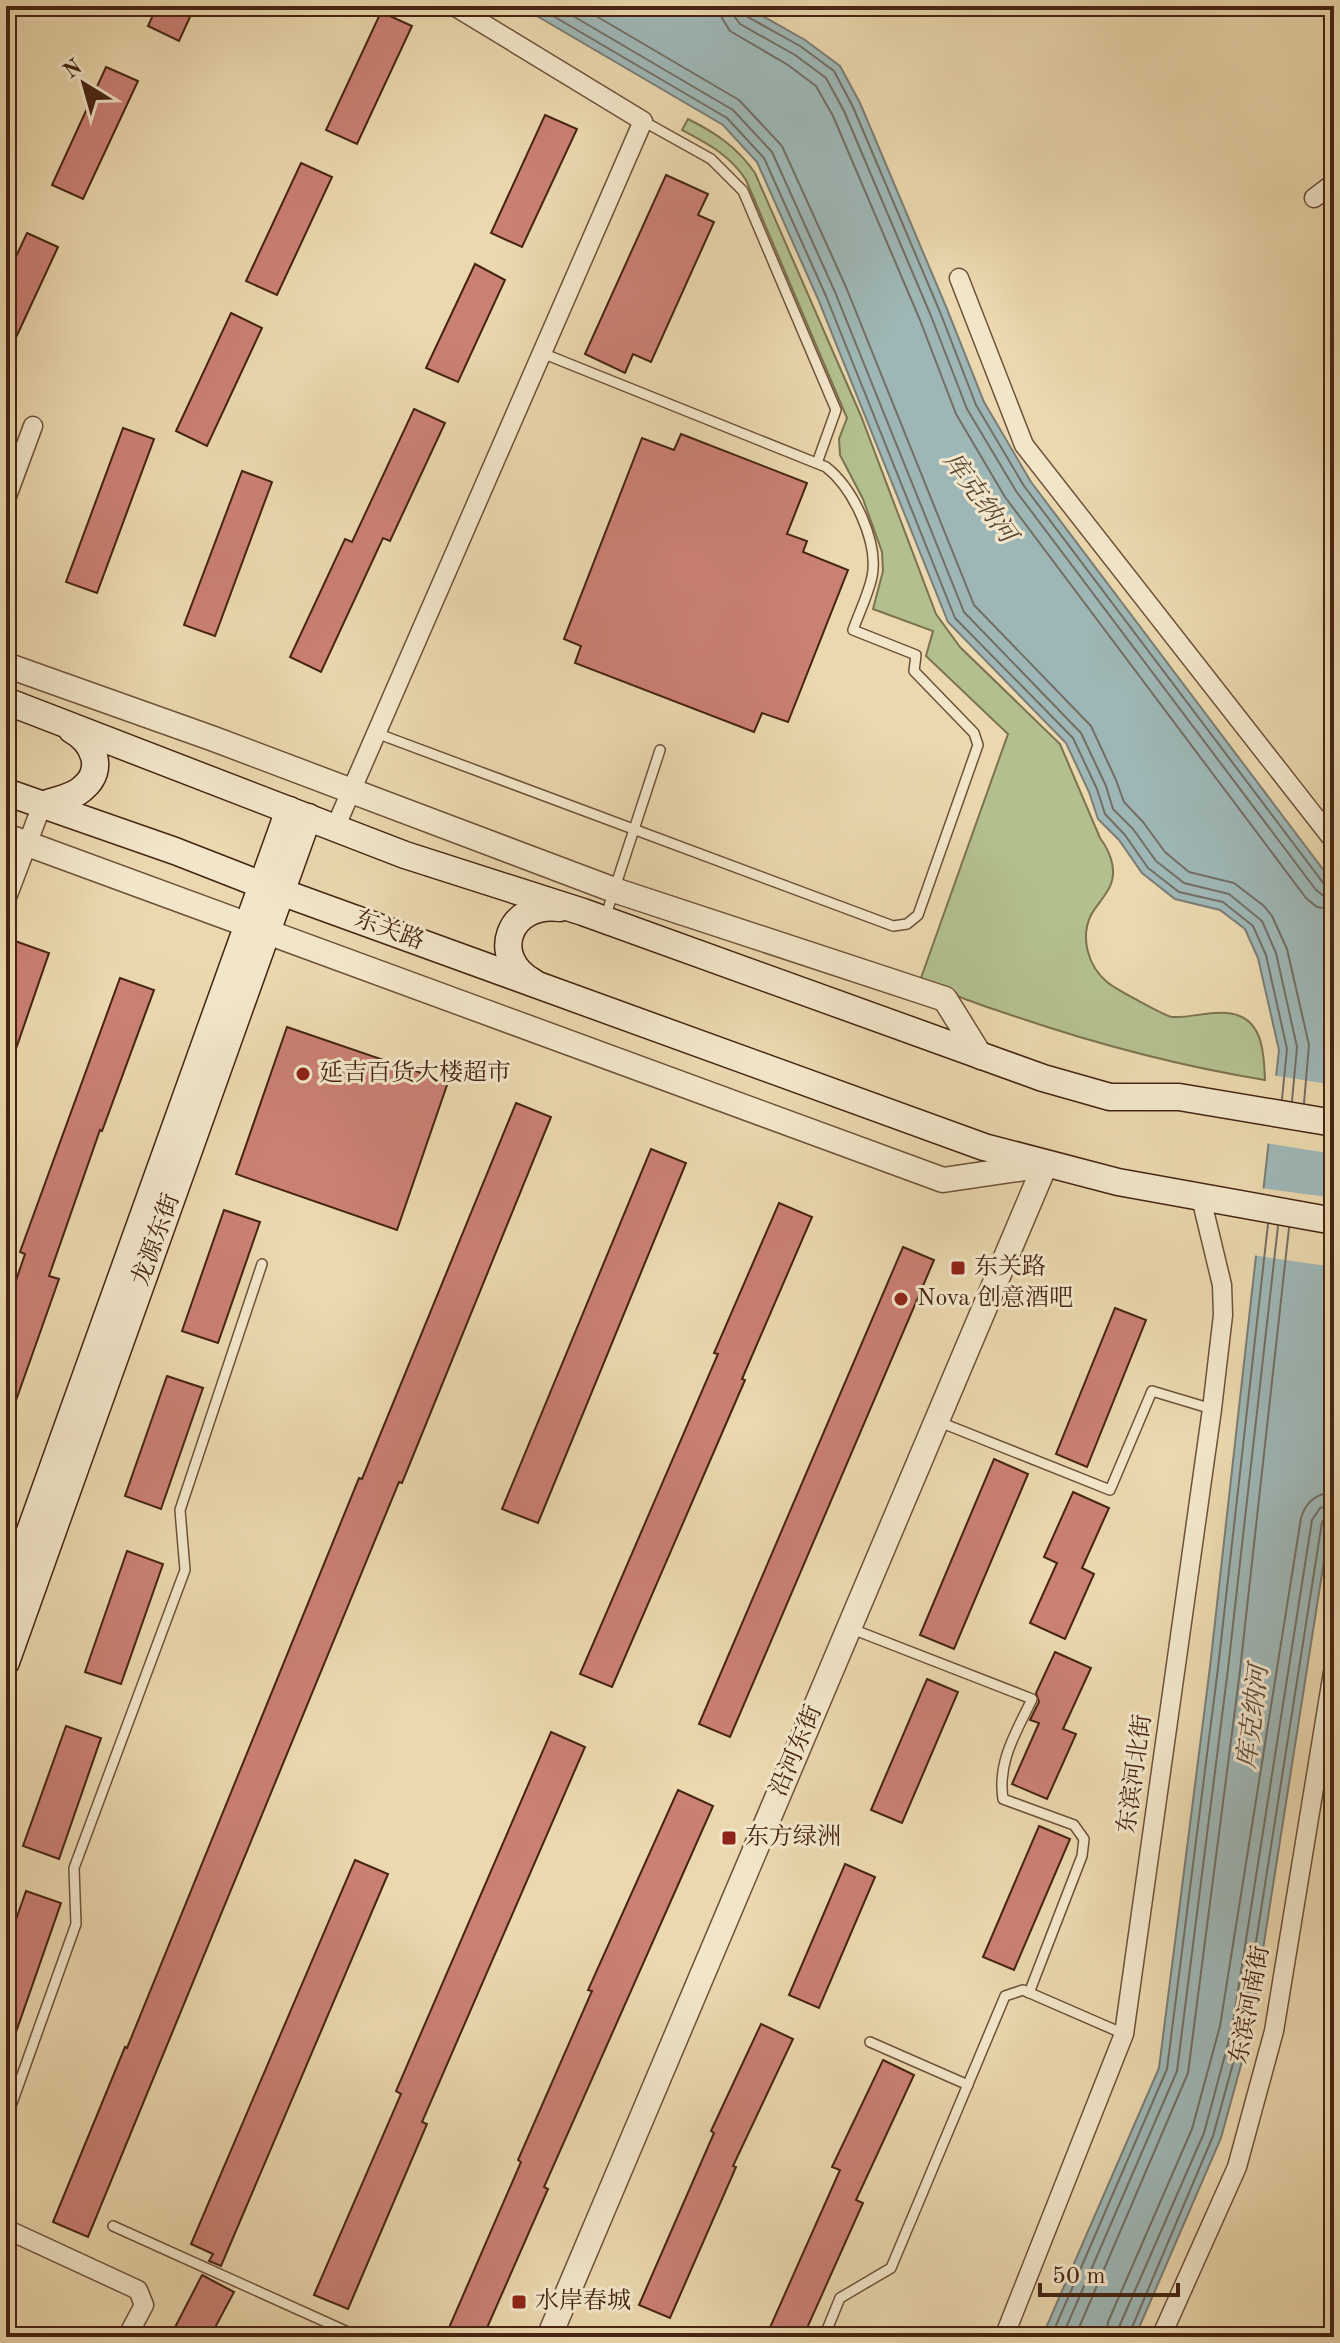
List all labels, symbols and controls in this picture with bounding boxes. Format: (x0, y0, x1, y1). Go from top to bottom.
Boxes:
north arrow (44, 44, 124, 124)
text: N (60, 56, 87, 83)
water label: 库克纳河 (938, 447, 1024, 551)
street label: 东关路 (351, 905, 428, 955)
place label: 延吉百货大楼超市 (319, 1059, 511, 1086)
marker: 延吉百货大楼超市 (294, 1065, 312, 1083)
street label: 龙源东街 (126, 1190, 185, 1289)
place label: 东关路 (974, 1253, 1046, 1280)
marker: 东关路 (949, 1259, 967, 1277)
place label: Nova 创意酒吧 (917, 1284, 1073, 1311)
marker: Nova 创意酒吧 (892, 1290, 910, 1308)
water label: 库克纳河 (1233, 1660, 1274, 1770)
street label: 沿河东街 (764, 1701, 827, 1800)
street label: 东滨河北街 (1113, 1712, 1156, 1835)
place label: 东方绿洲 (745, 1823, 841, 1850)
marker: 东方绿洲 (720, 1829, 738, 1847)
street label: 东滨河南街 (1225, 1943, 1274, 2066)
scale bar (1040, 2247, 1178, 2297)
text: 50 m (1052, 2265, 1106, 2289)
place label: 水岸春城 (535, 2287, 631, 2314)
marker: 水岸春城 (510, 2293, 528, 2311)

